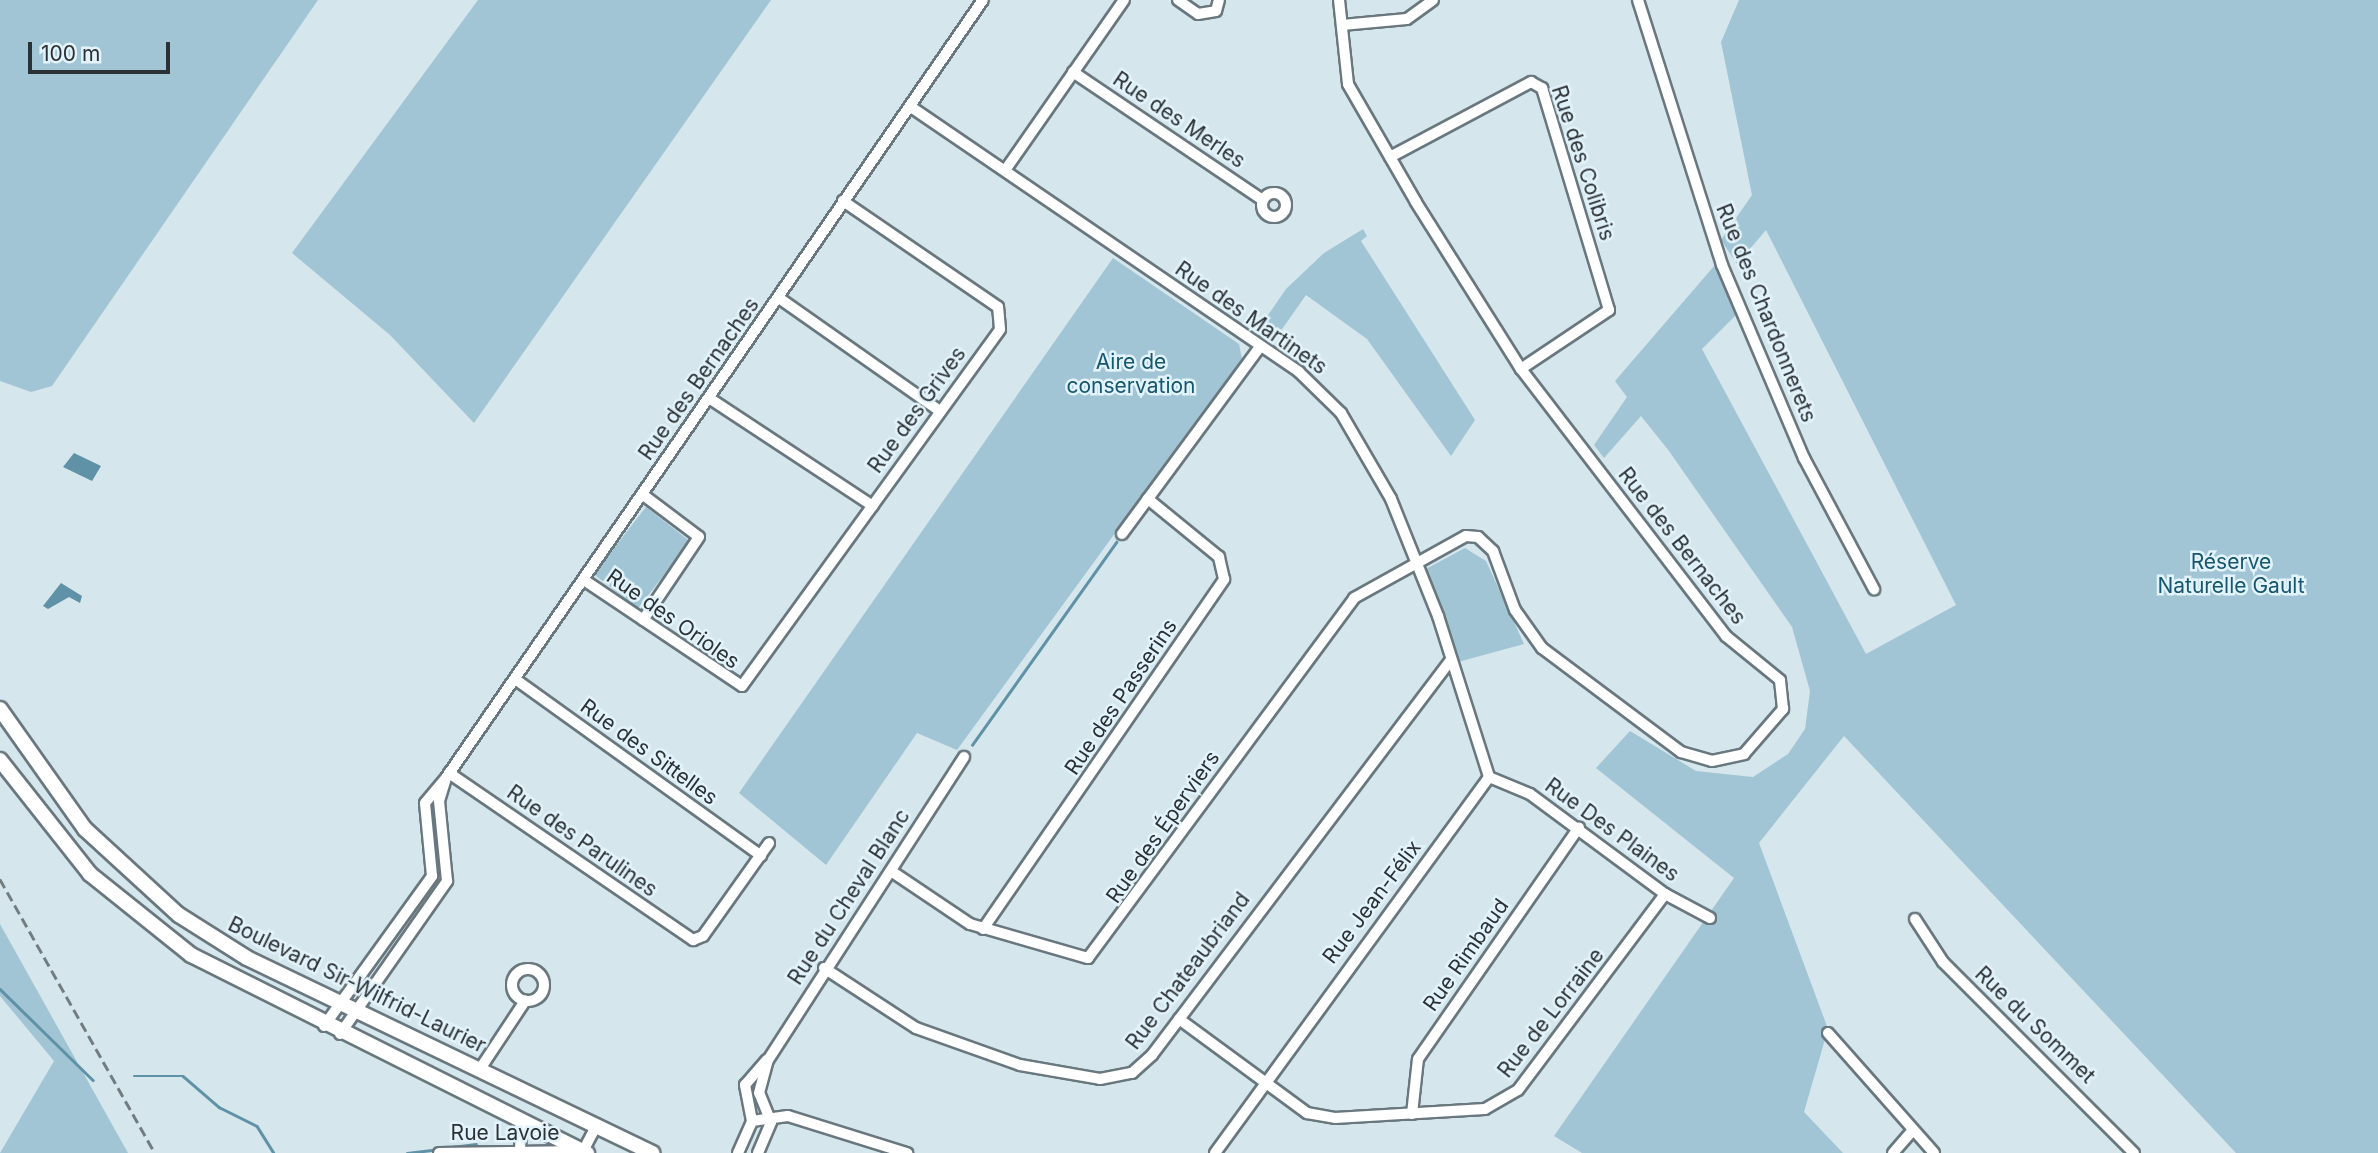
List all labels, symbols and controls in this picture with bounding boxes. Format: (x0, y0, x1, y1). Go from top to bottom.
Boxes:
scale bar (32, 28, 173, 72)
text: 100 m (41, 41, 100, 66)
street label: Rue des Merles (1108, 66, 1250, 174)
street label: Rue des Colibris (1546, 82, 1620, 244)
street label: Rue des Chardonnerets (1711, 200, 1821, 426)
street label: Rue des Martinets (1170, 256, 1332, 380)
street label: Rue des Bernaches (634, 293, 764, 465)
street label: Rue des Grives (863, 342, 971, 478)
park label: Aire de conservation (1066, 349, 1196, 399)
street label: Rue des Bernaches (1613, 462, 1751, 630)
park label: Réserve Naturelle Gault (2157, 549, 2305, 599)
street label: Rue des Orioles (602, 564, 744, 674)
street label: Rue des Passerins (1059, 614, 1183, 780)
street label: Rue des Sittelles (575, 694, 723, 810)
street label: Rue des Éperviers (1101, 746, 1225, 908)
street label: Rue Des Plaines (1540, 773, 1684, 887)
street label: Rue des Parulines (502, 780, 662, 902)
street label: Rue du Cheval Blanc (783, 804, 915, 990)
street label: Rue Jean-Félix (1317, 835, 1427, 969)
street label: Rue Chateaubriand (1121, 887, 1255, 1055)
street label: Rue Rimbaud (1418, 894, 1514, 1016)
street label: Boulevard Sir-Wilfrid-Laurier (224, 911, 490, 1059)
street label: Rue de Lorraine (1493, 943, 1609, 1083)
street label: Rue du Sommet (1970, 961, 2100, 1089)
street label: Rue Lavoie (451, 1120, 559, 1146)

